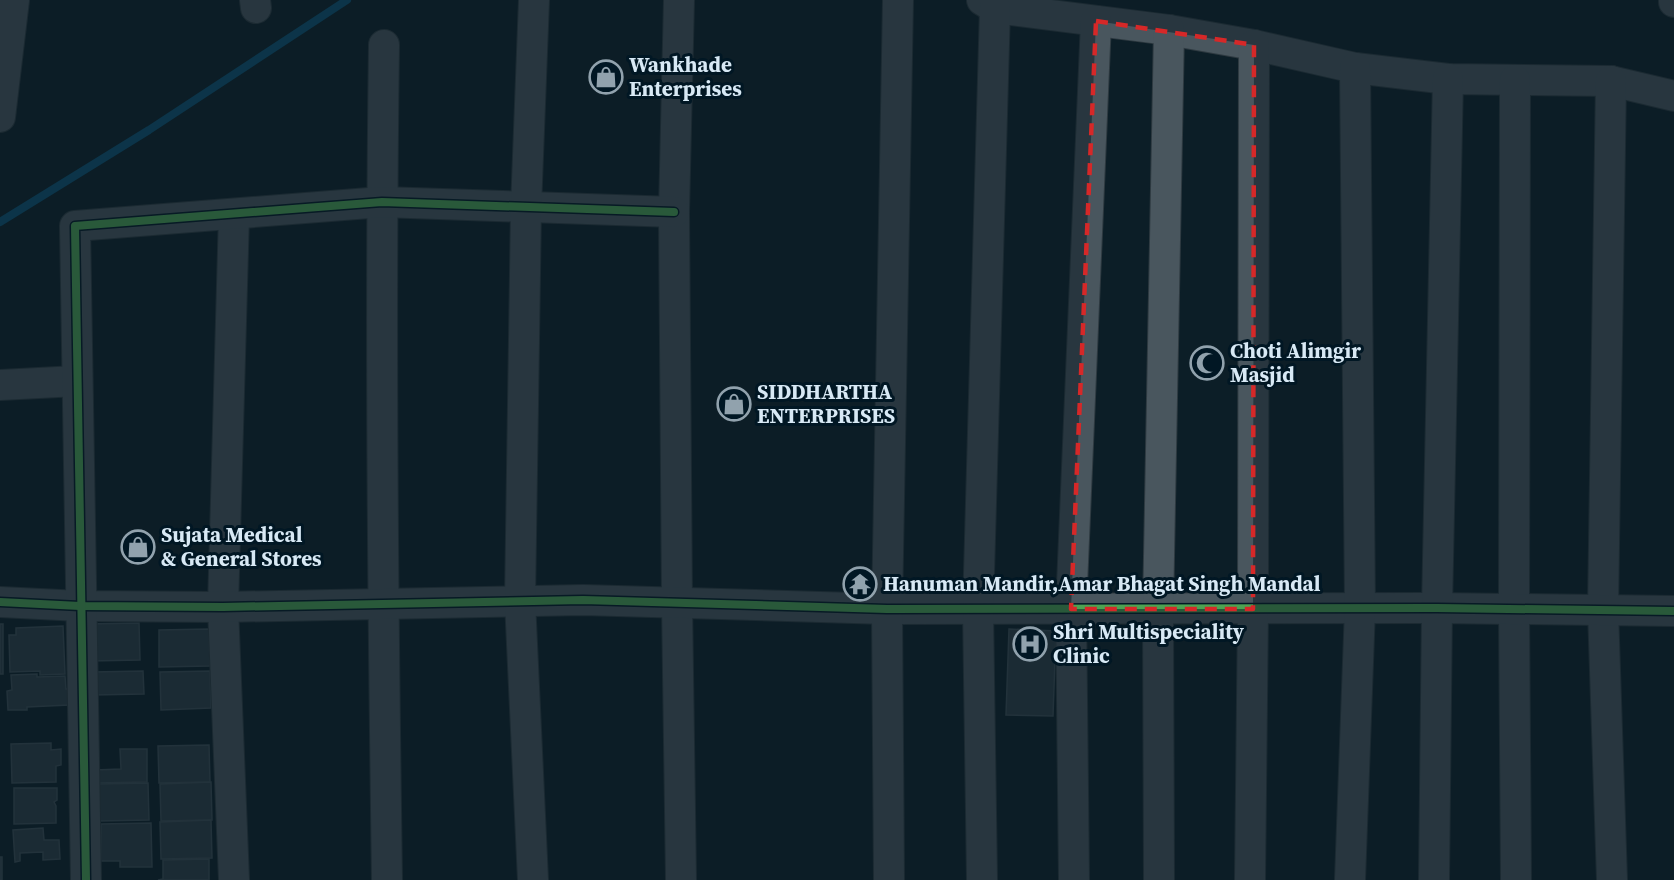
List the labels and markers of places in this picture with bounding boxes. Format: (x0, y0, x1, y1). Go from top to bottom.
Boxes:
place label: Wankhade Enterprises (629, 50, 742, 103)
shop icon: Wankhade Enterprises (588, 59, 624, 95)
place label: Choti Alimgir Masjid (1230, 336, 1361, 389)
mosque icon: Choti Alimgir Masjid (1189, 345, 1225, 381)
place label: SIDDHARTHA ENTERPRISES (757, 377, 895, 430)
shop icon: SIDDHARTHA ENTERPRISES (716, 386, 752, 422)
place label: Sujata Medical & General Stores (161, 520, 322, 573)
shop icon: Sujata Medical & General Stores (120, 529, 156, 565)
temple icon: Hanuman Mandir,Amar Bhagat Singh Mandal (842, 566, 878, 602)
place label: Hanuman Mandir,Amar Bhagat Singh Mandal (883, 569, 1321, 598)
place label: Shri Multispeciality Clinic (1053, 617, 1245, 670)
hospital icon: Shri Multispeciality Clinic (1012, 626, 1048, 662)

